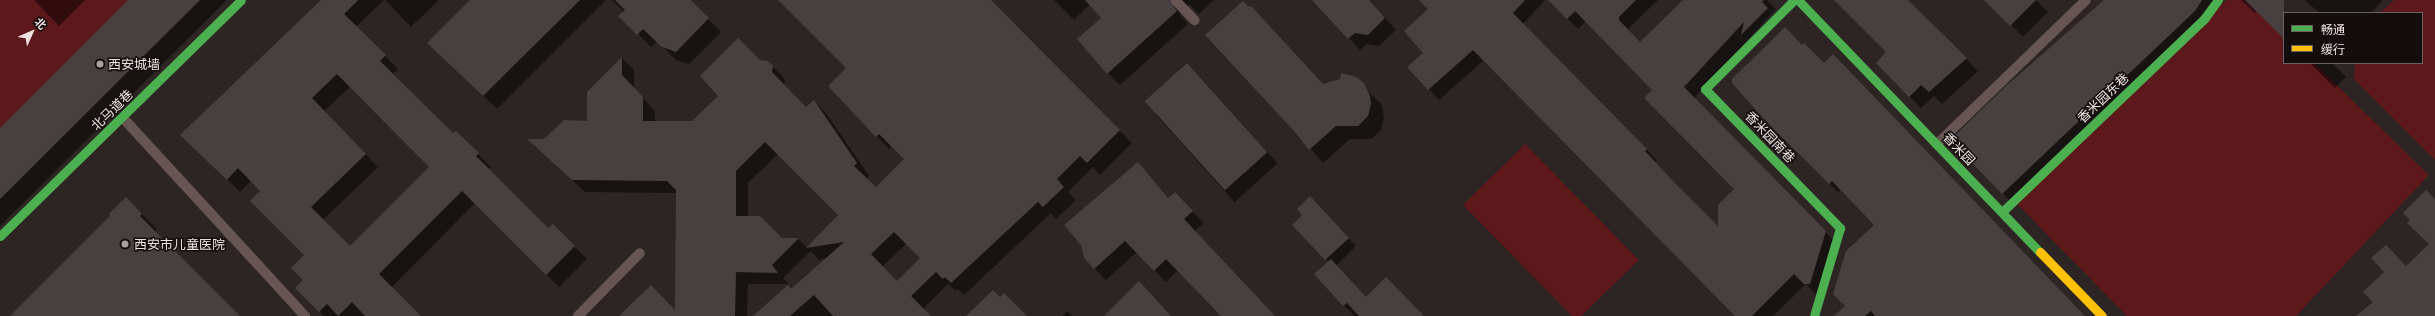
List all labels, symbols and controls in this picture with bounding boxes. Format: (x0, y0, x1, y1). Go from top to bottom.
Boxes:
north arrow (12, 12, 52, 52)
legend (2283, 12, 2423, 64)
text: 北 (32, 15, 49, 32)
text: 畅通 (2321, 22, 2345, 37)
text: 缓行 (2321, 42, 2345, 57)
place label: 西安城墙 (108, 56, 160, 72)
marker: 西安城墙 (95, 59, 105, 69)
street label: 香米园东巷 (2074, 70, 2132, 126)
street label: 北马道巷 (88, 86, 136, 134)
street label: 香米园南巷 (1742, 108, 1798, 166)
street label: 香米园 (1940, 130, 1978, 168)
place label: 西安市儿童医院 (134, 236, 225, 252)
marker: 西安市儿童医院 (119, 238, 131, 250)

